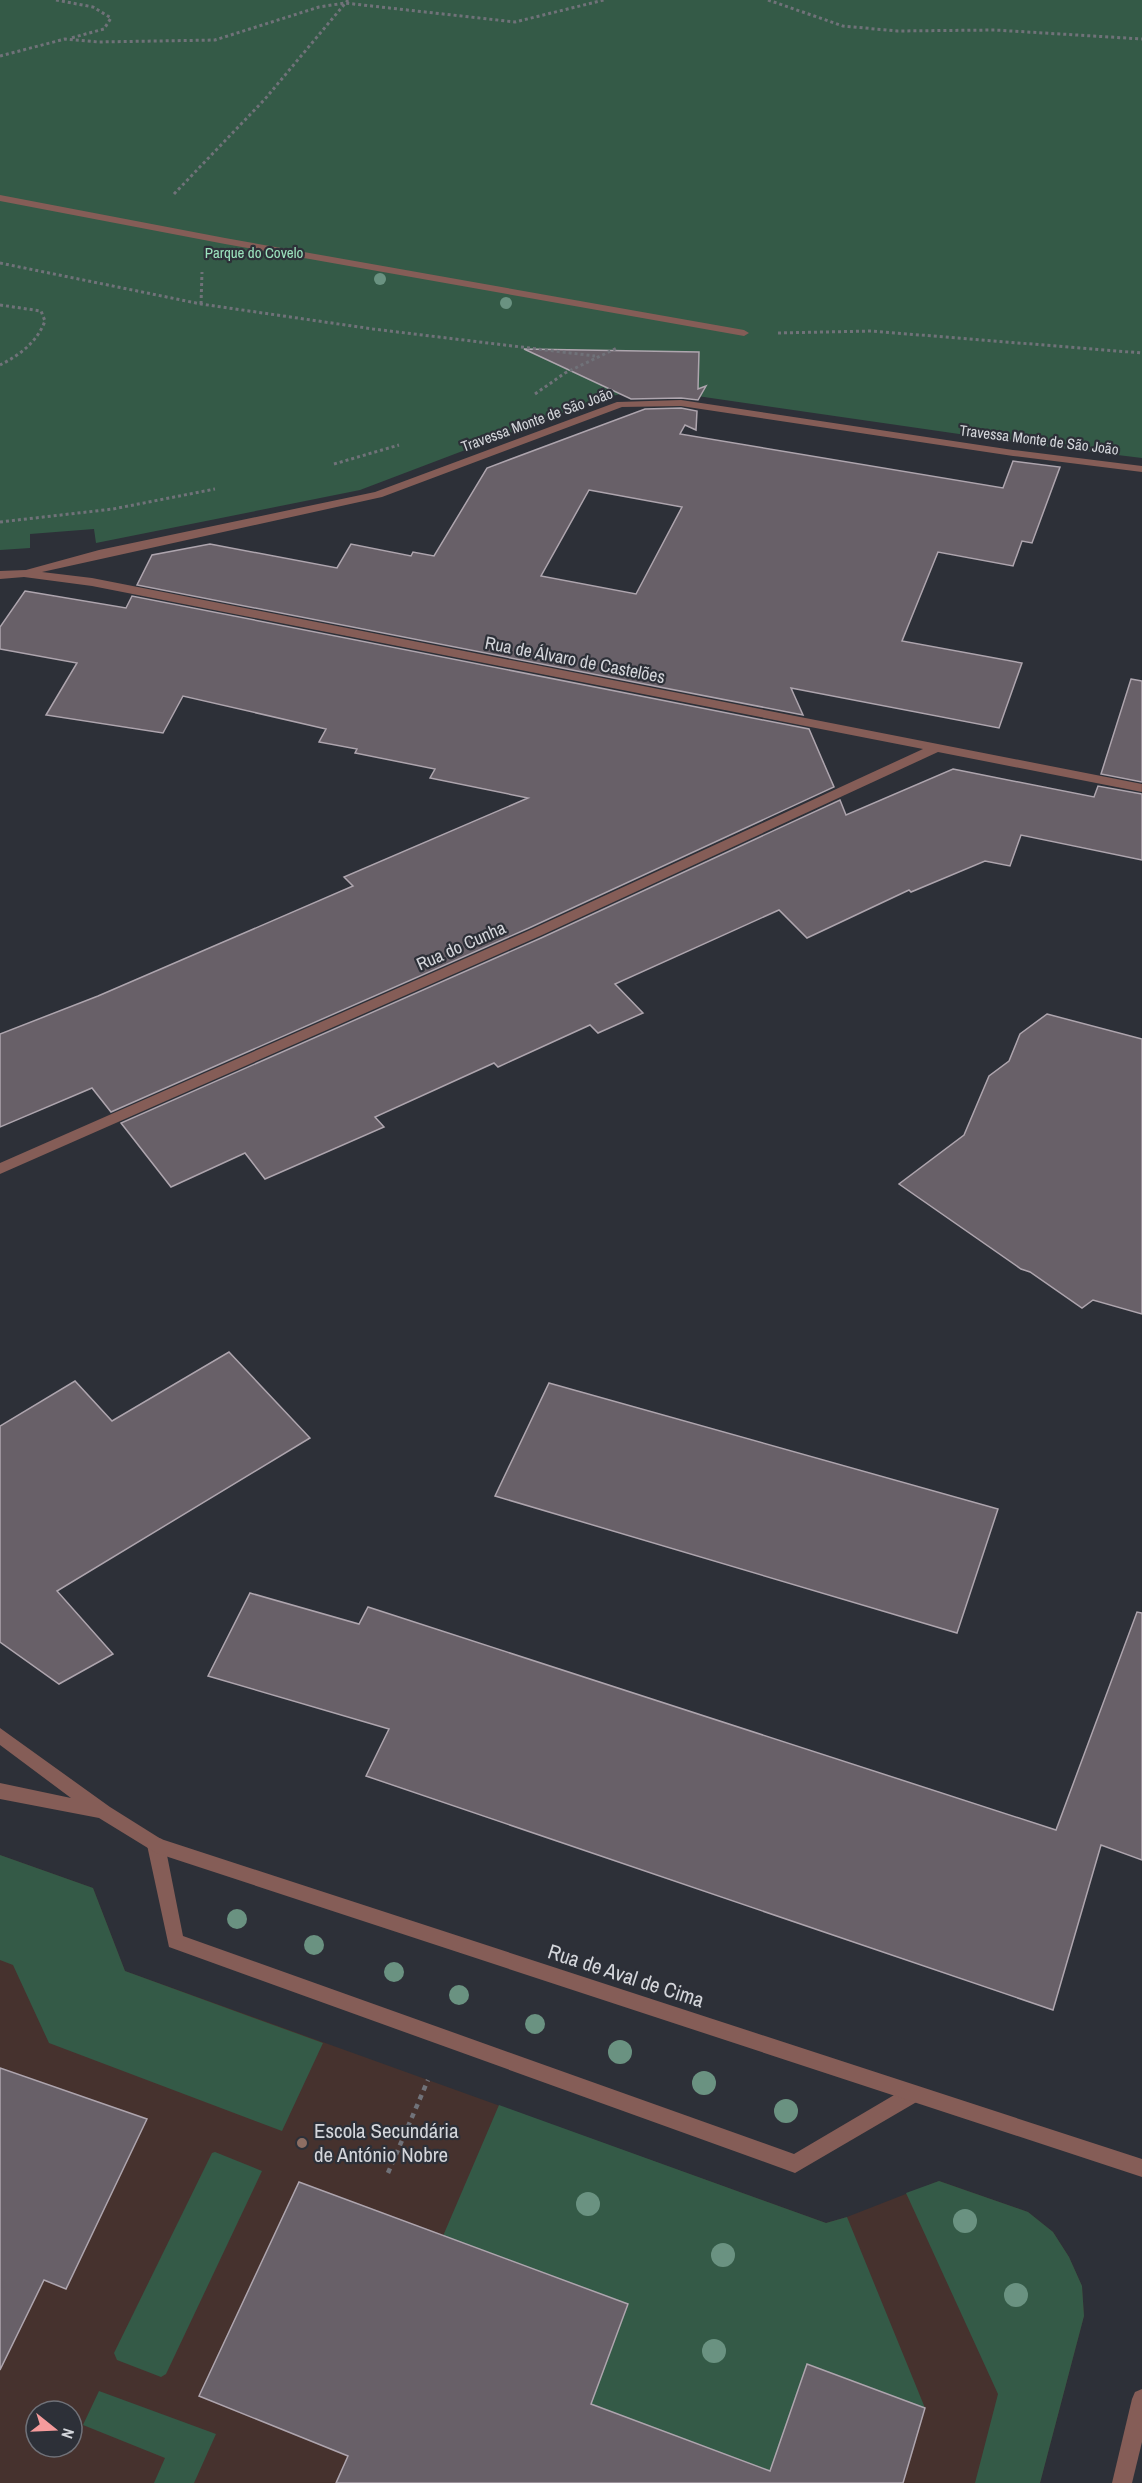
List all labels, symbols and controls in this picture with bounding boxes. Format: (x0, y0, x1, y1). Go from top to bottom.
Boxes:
park label: Parque do Covelo (205, 242, 303, 263)
street label: Travessa Monte de São João (458, 382, 616, 457)
street label: Travessa Monte de São João (958, 419, 1120, 460)
street label: Rua de Álvaro de Castelões (483, 630, 667, 689)
street label: Rua do Cunha (412, 915, 509, 976)
street label: Rua de Aval de Cima (544, 1937, 708, 2015)
place label: Escola Secundária de António Nobre (314, 2116, 459, 2169)
marker: Escola Secundária de António Nobre (295, 2136, 309, 2150)
north arrow (24, 2399, 84, 2459)
text: N (56, 2426, 80, 2442)

